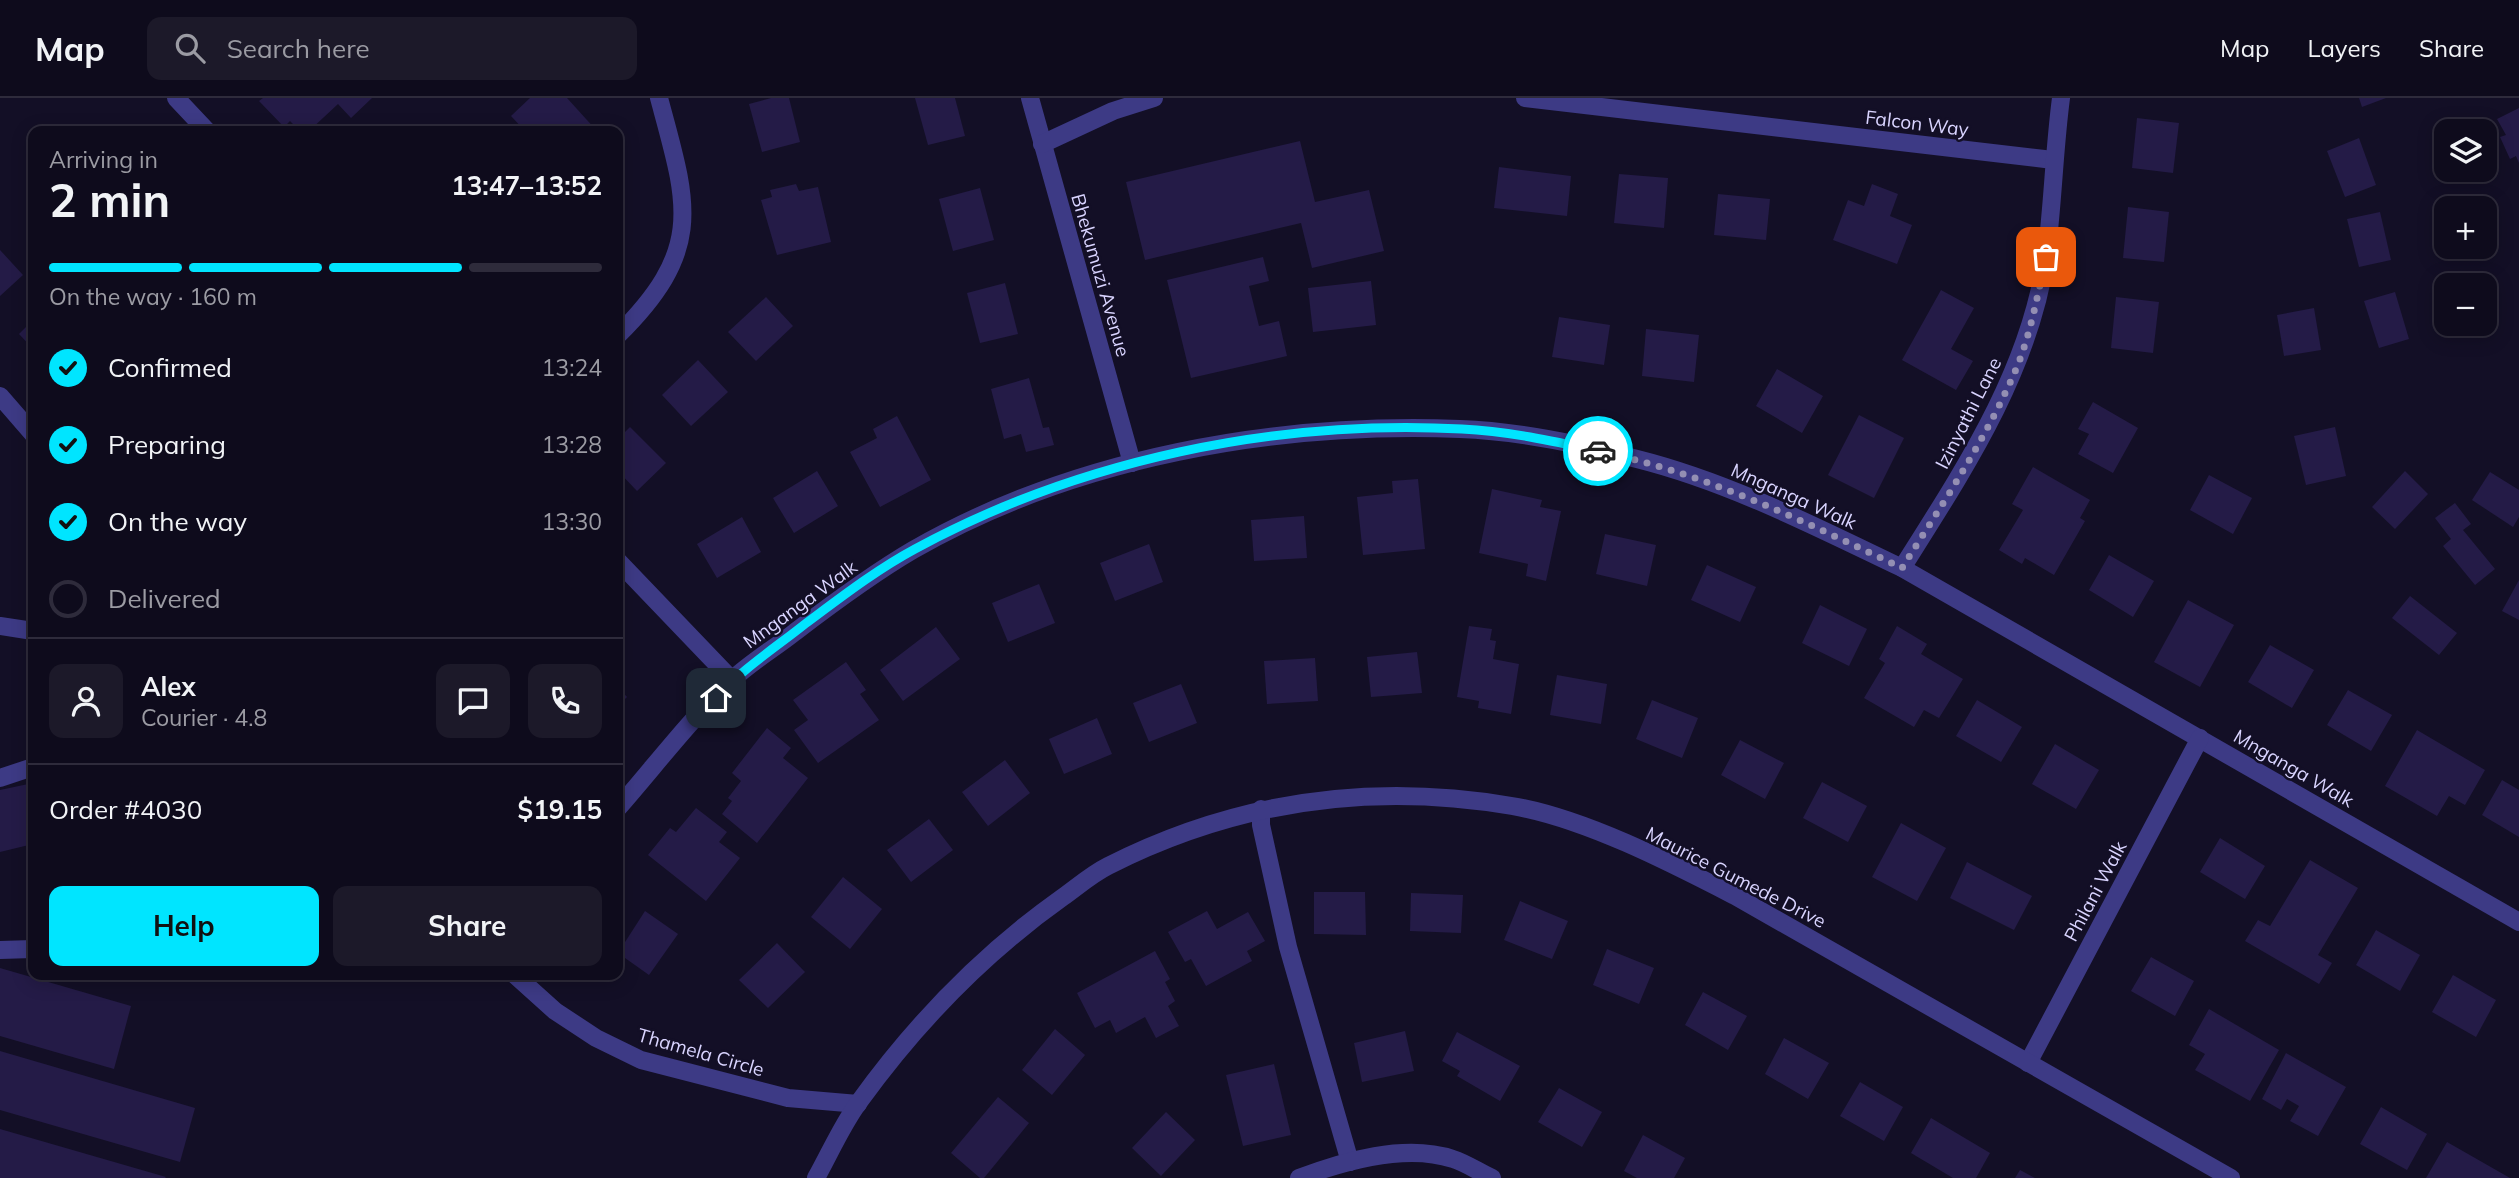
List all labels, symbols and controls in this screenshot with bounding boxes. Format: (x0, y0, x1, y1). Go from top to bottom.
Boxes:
search box (147, 17, 637, 80)
text: Map (35, 28, 105, 69)
icon: search (171, 29, 209, 67)
text: Search here (227, 32, 370, 65)
text: Map (2220, 33, 2269, 63)
text: Layers (2307, 33, 2381, 63)
text: Share (2419, 33, 2484, 63)
street label: Falcon Way (1864, 105, 1970, 141)
map controls (2434, 119, 2497, 336)
button: layers (2434, 119, 2497, 182)
text: Arriving in (49, 145, 158, 174)
text: 13:47–13:52 (451, 169, 602, 202)
text: 2 min (49, 171, 170, 229)
street label: Bhekumuzi Avenue (1066, 191, 1136, 359)
button: + (2434, 196, 2497, 259)
pin (2016, 227, 2076, 287)
icon: bag (2027, 238, 2065, 276)
button: − (2434, 273, 2497, 336)
text: On the way · 160 m (49, 282, 257, 311)
icon: check (49, 349, 87, 387)
text: Confirmed (108, 351, 232, 384)
text: 13:24 (542, 353, 602, 382)
street label: Izinyathi Lane (1930, 353, 2006, 473)
courier (1563, 416, 1633, 486)
icon: check (49, 426, 87, 464)
text: Preparing (108, 428, 226, 461)
text: 13:28 (542, 430, 602, 459)
icon: car (1579, 432, 1617, 470)
street label: Mnganga Walk (1727, 458, 1861, 535)
icon: check (49, 503, 87, 541)
text: On the way (108, 505, 247, 538)
text: 13:30 (542, 507, 602, 536)
street label: Mnganga Walk (738, 554, 862, 653)
text: Delivered (108, 582, 221, 615)
button: person (49, 664, 123, 738)
button: chat (436, 664, 510, 738)
button: phone (528, 664, 602, 738)
pin (686, 668, 746, 728)
text: Alex (141, 670, 196, 703)
icon: home (697, 679, 735, 717)
text: Courier · 4.8 (141, 703, 267, 732)
street label: Mnganga Walk (2230, 724, 2359, 812)
text: Order #4030 (49, 793, 202, 826)
text: $19.15 (518, 793, 602, 826)
street label: Maurice Gumede Drive (1642, 821, 1830, 933)
street label: Philani Walk (2059, 836, 2132, 945)
button: Help (49, 886, 319, 966)
button: Share (333, 886, 602, 966)
street label: Thamela Circle (635, 1022, 767, 1082)

